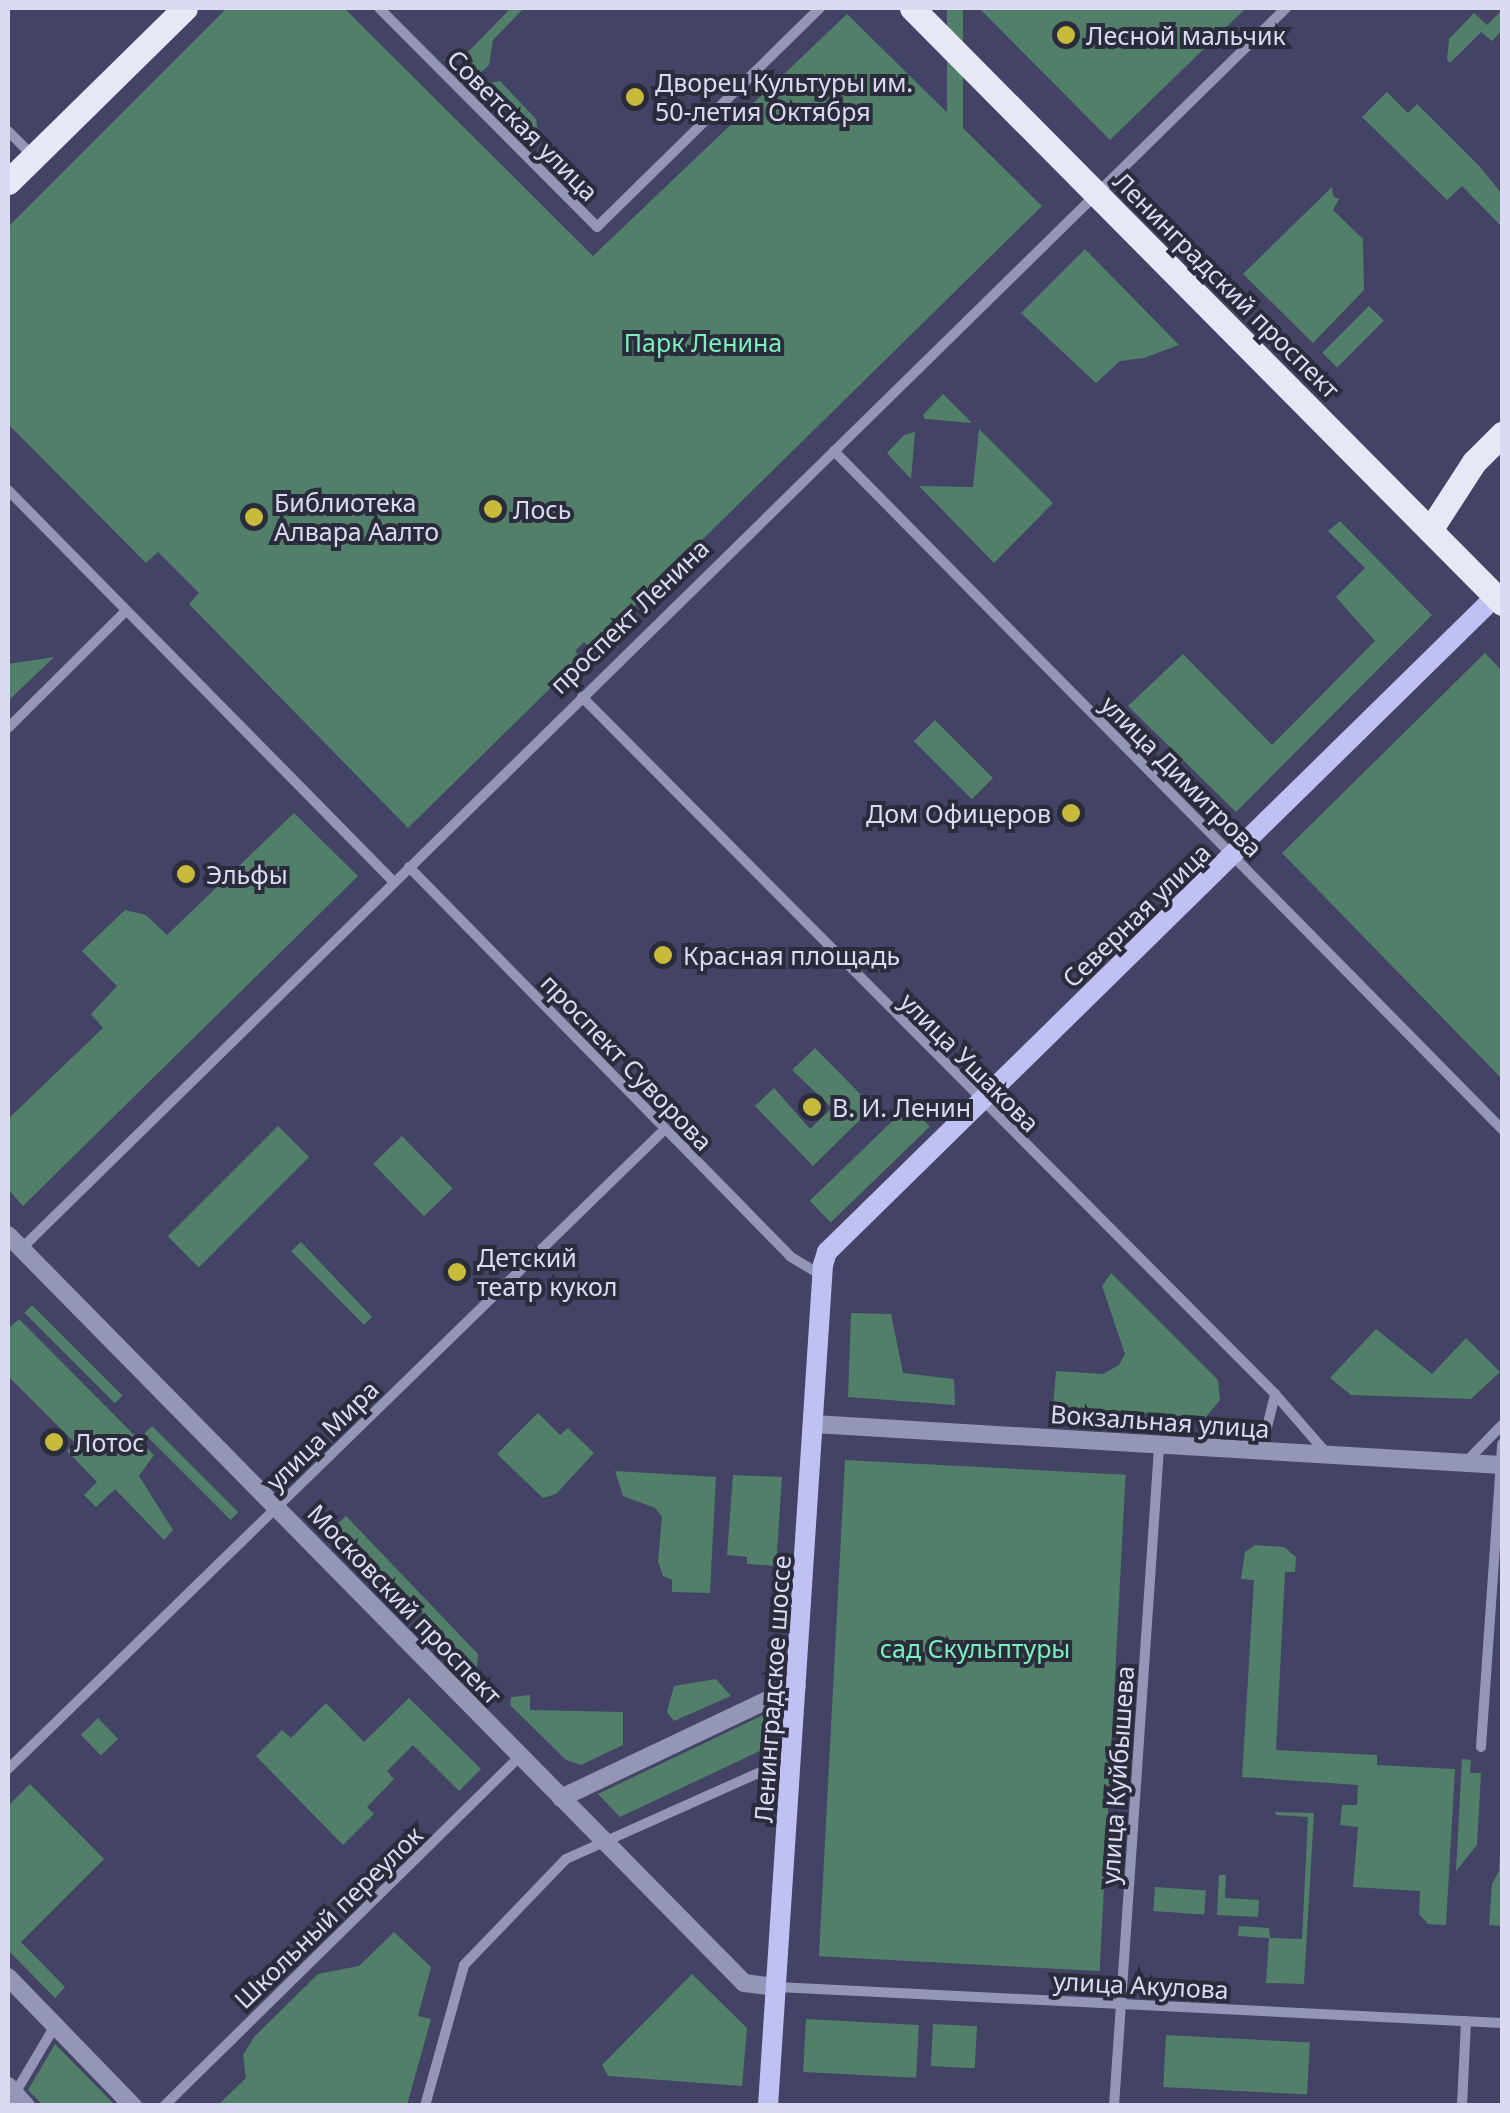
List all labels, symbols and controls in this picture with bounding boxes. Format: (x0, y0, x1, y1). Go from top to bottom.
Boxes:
place label: Лесной мальчик (1086, 20, 1286, 50)
marker: Лесной мальчик (1055, 24, 1077, 46)
street label: Советская улица (441, 43, 605, 207)
place label: Дворец Культуры им. 50-летия Октября (655, 68, 913, 127)
marker: Дворец Культуры им. 50-летия Октября (624, 86, 646, 108)
street label: Ленинградский проспект (1108, 166, 1346, 404)
park label: Парк Ленина (624, 327, 782, 357)
place label: Библиотека Алвара Аалто (274, 488, 439, 547)
place label: Лось (513, 494, 571, 524)
marker: Лось (482, 498, 504, 520)
marker: Библиотека Алвара Аалто (243, 506, 265, 528)
street label: проспект Ленина (543, 533, 715, 699)
street label: улица Димитрова (1095, 689, 1269, 863)
place label: Дом Офицеров (866, 798, 1051, 828)
marker: Дом Офицеров (1060, 802, 1082, 824)
street label: Северная улица (1056, 837, 1216, 993)
place label: Эльфы (206, 859, 288, 889)
marker: Эльфы (175, 863, 197, 885)
place label: Красная площадь (683, 940, 900, 970)
marker: Красная площадь (652, 944, 674, 966)
street label: проспект Суворова (535, 968, 719, 1156)
street label: улица Ушакова (894, 986, 1046, 1138)
place label: В. И. Ленин (832, 1092, 971, 1122)
marker: В. И. Ленин (801, 1096, 823, 1118)
place label: Детский театр кукол (477, 1243, 617, 1302)
marker: Детский театр кукол (446, 1261, 468, 1283)
street label: улица Мира (260, 1374, 384, 1496)
street label: Вокзальная улица (1049, 1398, 1271, 1444)
place label: Лотос (74, 1427, 145, 1457)
marker: Лотос (43, 1431, 65, 1453)
street label: Московский проспект (302, 1498, 508, 1710)
street label: Ленинградское шоссе (748, 1554, 796, 1824)
park label: сад Скульптуры (880, 1633, 1070, 1663)
street label: улица Куйбышева (1094, 1665, 1140, 1885)
street label: Школьный переулок (228, 1820, 428, 2014)
street label: улица Акулова (1053, 1965, 1229, 2005)

